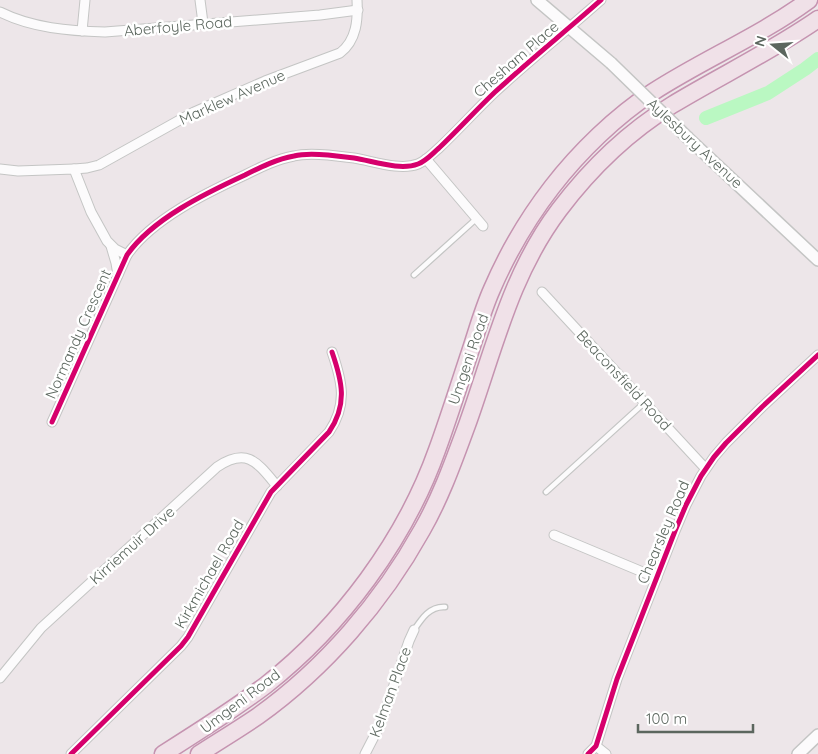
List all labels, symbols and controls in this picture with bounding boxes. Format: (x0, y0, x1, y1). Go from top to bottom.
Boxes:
street label: Aberfoyle Road (123, 12, 233, 40)
street label: Chesham Place (469, 17, 563, 101)
north arrow (748, 20, 798, 70)
text: N (750, 34, 771, 49)
street label: Marklew Avenue (176, 65, 288, 129)
street label: Aylesbury Avenue (643, 94, 747, 192)
street label: Normandy Crescent (41, 266, 115, 402)
street label: Umgeni Road (444, 311, 492, 407)
street label: Beaconsfield Road (572, 326, 676, 434)
street label: Chearsley Road (633, 478, 693, 586)
street label: Kirriemuir Drive (86, 502, 178, 588)
street label: Kirkmichael Road (170, 516, 248, 632)
street label: Kelman Place (365, 644, 415, 740)
street label: Umgeni Road (196, 665, 284, 737)
scale bar (638, 702, 753, 734)
text: 100 m (646, 709, 687, 728)

